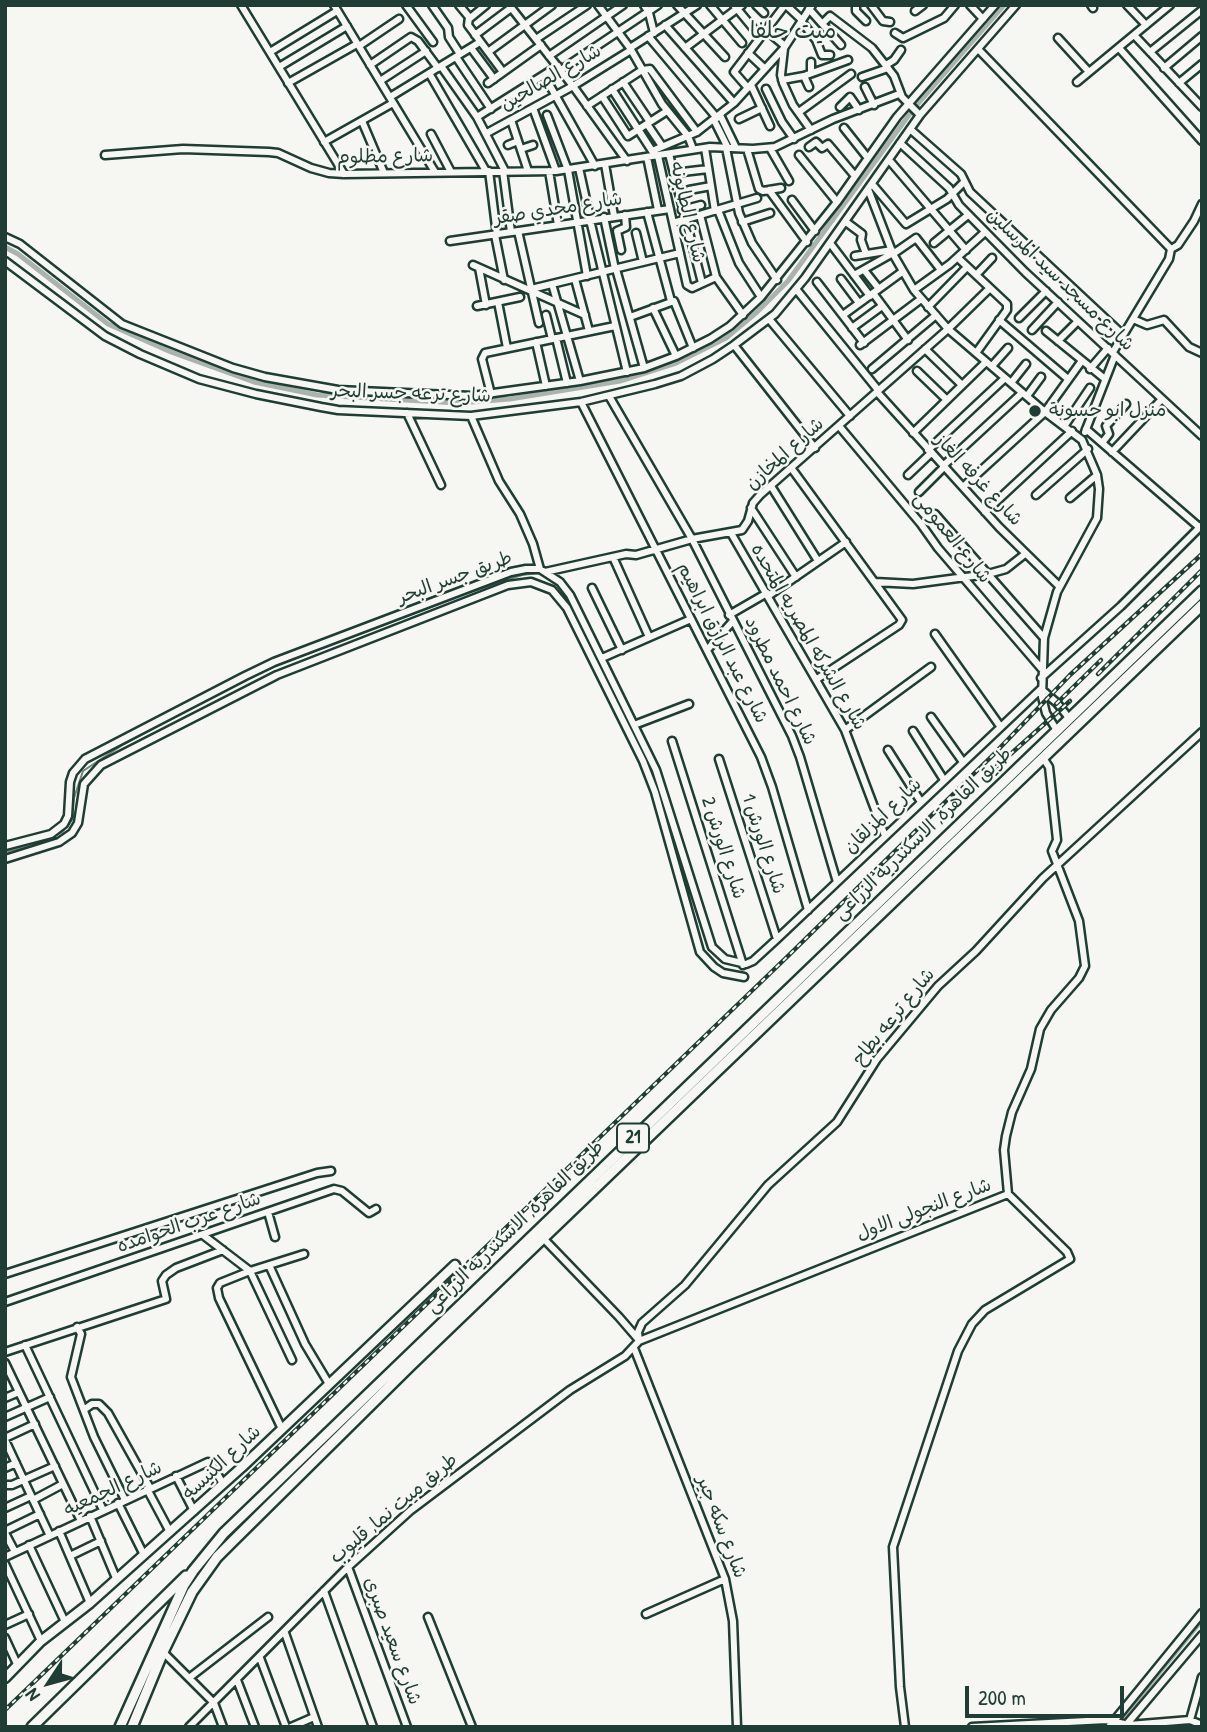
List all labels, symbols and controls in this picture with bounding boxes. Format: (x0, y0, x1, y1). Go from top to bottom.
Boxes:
district label: ميت حلفا (750, 18, 836, 46)
street label: شارع الصالحين (496, 40, 606, 116)
street label: شارع مظلوم (337, 145, 433, 169)
street label: شارع الطابونه (664, 159, 710, 265)
street label: شارع مجدي صقر (492, 188, 624, 230)
street label: شارع مسجد سيد المرسلين (982, 204, 1138, 356)
street label: شارع ترعه جسر البحر (331, 380, 491, 408)
place label: منزل ابو حسونة (1049, 400, 1166, 422)
marker: منزل ابو حسونة (1027, 403, 1043, 419)
street label: شارع المخازن (741, 413, 829, 495)
street label: شارع غرفه الغاز (929, 429, 1027, 531)
street label: شارع العمومى (908, 488, 996, 588)
street label: شارع الشركه المصريه المتحده (745, 540, 871, 734)
street label: طريق جسر البحر (394, 547, 516, 609)
street label: شارع عبد الرازق ابراهيم (672, 559, 772, 727)
street label: شارع احمد مطرود (739, 613, 821, 749)
street label: طريق القاهرة, الاسكندرية الزراعى (829, 743, 1017, 925)
street label: شارع المزلقان (839, 773, 927, 859)
street label: شارع الورش 1 (736, 791, 790, 897)
street label: شارع الورش 2 (696, 794, 750, 902)
street label: شارع ترعه بطاح (848, 964, 940, 1070)
road number: 21 (617, 1124, 649, 1153)
street label: طريق القاهرة, الاسكندرية الزراعى (421, 1136, 609, 1318)
street label: شارع النجولى الاول (853, 1174, 995, 1246)
street label: شارع عرب الحوامده (114, 1188, 264, 1258)
street label: شارع الكنيسه (178, 1421, 266, 1505)
street label: طريق ميت نما, قليوب (325, 1449, 463, 1569)
street label: شارع الجمعيه (60, 1456, 166, 1522)
street label: شارع سكه جير (691, 1472, 751, 1582)
street label: شارع سعيد صبرى (358, 1574, 426, 1708)
north arrow (14, 1648, 84, 1718)
scale bar (969, 1672, 1128, 1716)
text: 200 m (978, 1683, 1026, 1712)
text: N (19, 1684, 46, 1707)

